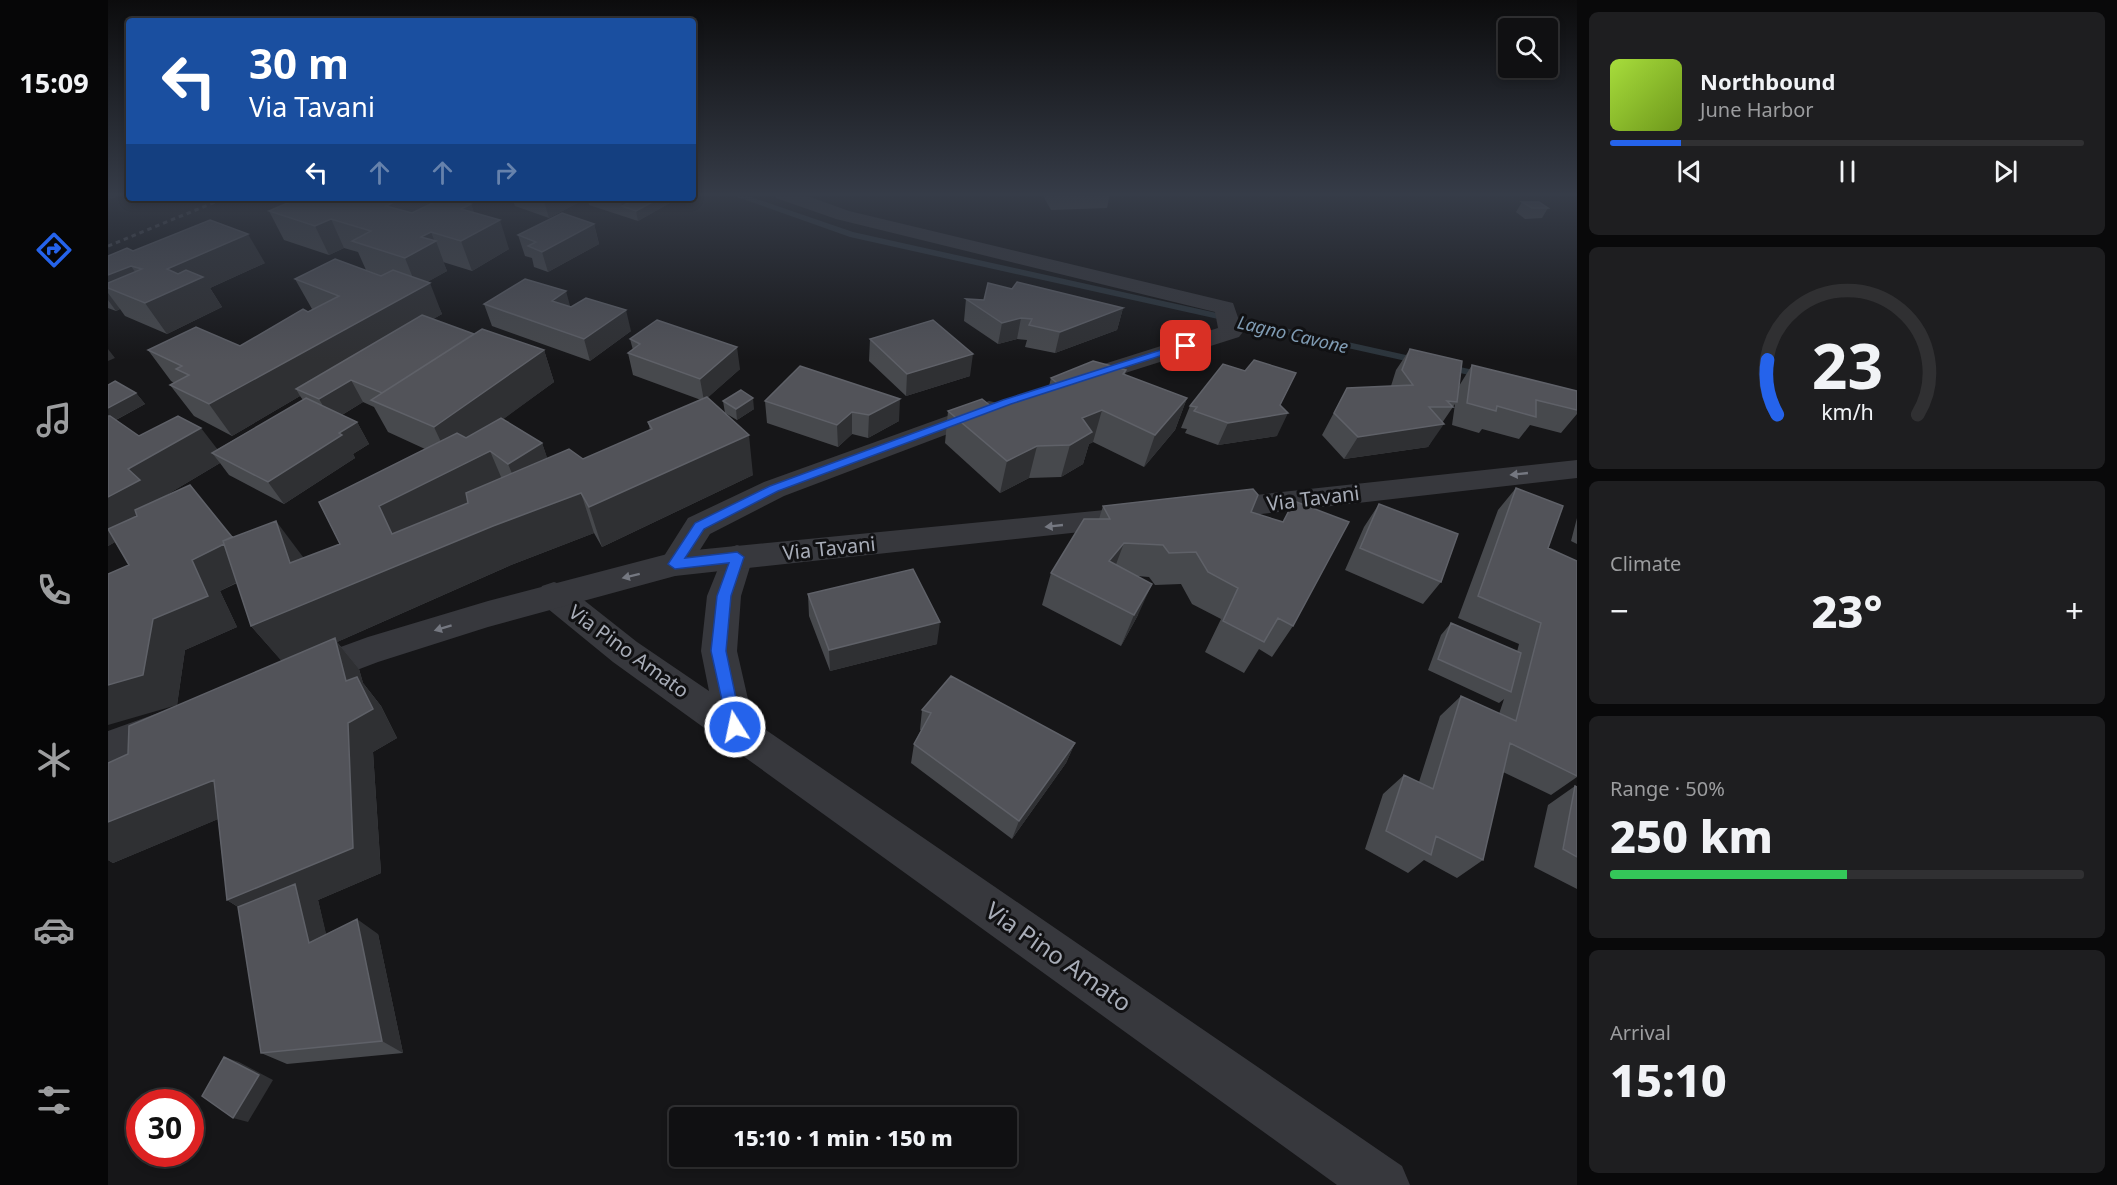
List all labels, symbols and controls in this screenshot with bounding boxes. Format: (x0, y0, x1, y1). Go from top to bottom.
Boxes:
map controls (1498, 18, 1558, 78)
button: search (1498, 18, 1558, 78)
text: 30 m (249, 34, 349, 91)
icon: left (150, 42, 228, 120)
text: 15:09 (19, 64, 89, 101)
text: Northbound (1700, 66, 1835, 96)
text: Via Tavani (249, 88, 375, 125)
text: June Harbor (1700, 96, 1814, 123)
icon: previous (1673, 155, 1706, 188)
icon: pause (1831, 155, 1864, 188)
icon: next (1989, 155, 2022, 188)
icon: left (300, 156, 333, 189)
icon: ahead (363, 156, 396, 189)
icon: ahead (426, 156, 459, 189)
icon: right (489, 156, 522, 189)
icon: directions (33, 229, 75, 271)
water label: Lagno Cavone (1235, 310, 1351, 358)
pin (1160, 320, 1211, 371)
text: 23 (1811, 322, 1883, 407)
icon: arrive (1169, 329, 1202, 362)
text: km/h (1821, 397, 1873, 426)
icon: music (33, 399, 75, 441)
one-way arrow (1509, 469, 1528, 479)
street label: Via Tavani (1265, 479, 1361, 517)
one-way arrow (1044, 521, 1063, 531)
street label: Via Tavani (781, 530, 877, 566)
text: Climate (1610, 550, 1681, 577)
icon: phone (33, 569, 75, 611)
one-way arrow (622, 571, 640, 581)
text: 23° (1811, 580, 1883, 641)
text: − (1610, 588, 1629, 633)
text: + (2065, 588, 2084, 633)
street label: Via Pino Amato (563, 598, 695, 704)
one-way arrow (434, 624, 452, 633)
position arrow (703, 695, 767, 759)
icon: climate (33, 739, 75, 781)
text: Range · 50% (1610, 775, 1725, 802)
text: 250 km (1610, 805, 1773, 866)
street label: Via Pino Amato (979, 893, 1139, 1019)
icon: car (33, 909, 75, 951)
text: Arrival (1610, 1019, 1671, 1046)
text: 15:10 (1610, 1049, 1727, 1110)
icon: filters (33, 1079, 75, 1121)
speed limit sign: 30 (126, 1089, 204, 1167)
text: 15:10 · 1 min · 150 m (733, 1122, 953, 1152)

